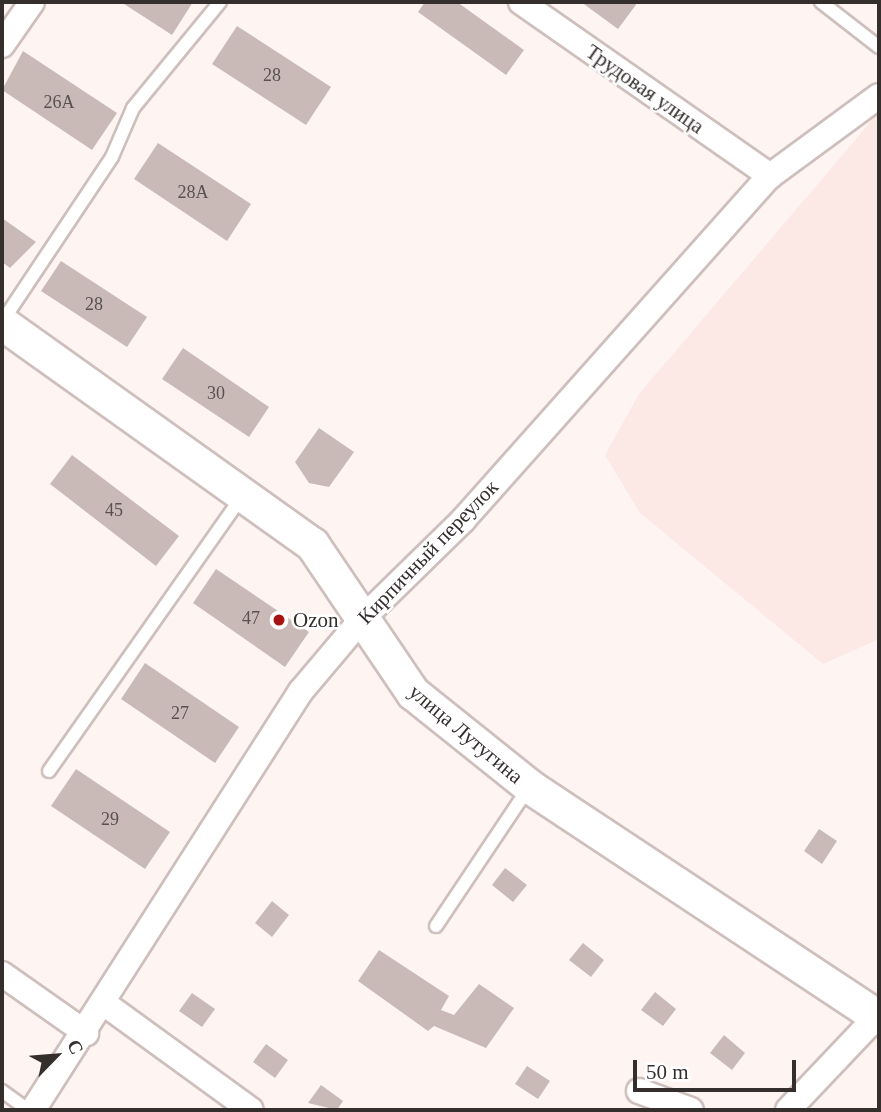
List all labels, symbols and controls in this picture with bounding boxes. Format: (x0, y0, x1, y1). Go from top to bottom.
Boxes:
street label: Трудовая улица (581, 39, 709, 139)
house number: 28 (263, 64, 281, 86)
house number: 26А (44, 91, 74, 113)
house number: 28А (178, 181, 208, 203)
house number: 28 (85, 293, 103, 315)
house number: 30 (207, 382, 225, 404)
street label: Кирпичный переулок (353, 474, 503, 630)
house number: 45 (105, 499, 123, 521)
house number: 47 (242, 607, 260, 629)
place label: Ozon (293, 607, 338, 633)
marker: Ozon (271, 612, 287, 628)
street label: улица Лутугина (404, 679, 528, 789)
house number: 27 (171, 702, 189, 724)
house number: 29 (101, 808, 119, 830)
north arrow (21, 1021, 91, 1091)
text: С (63, 1036, 88, 1058)
scale bar (636, 1046, 799, 1090)
text: 50 m (646, 1060, 689, 1084)

